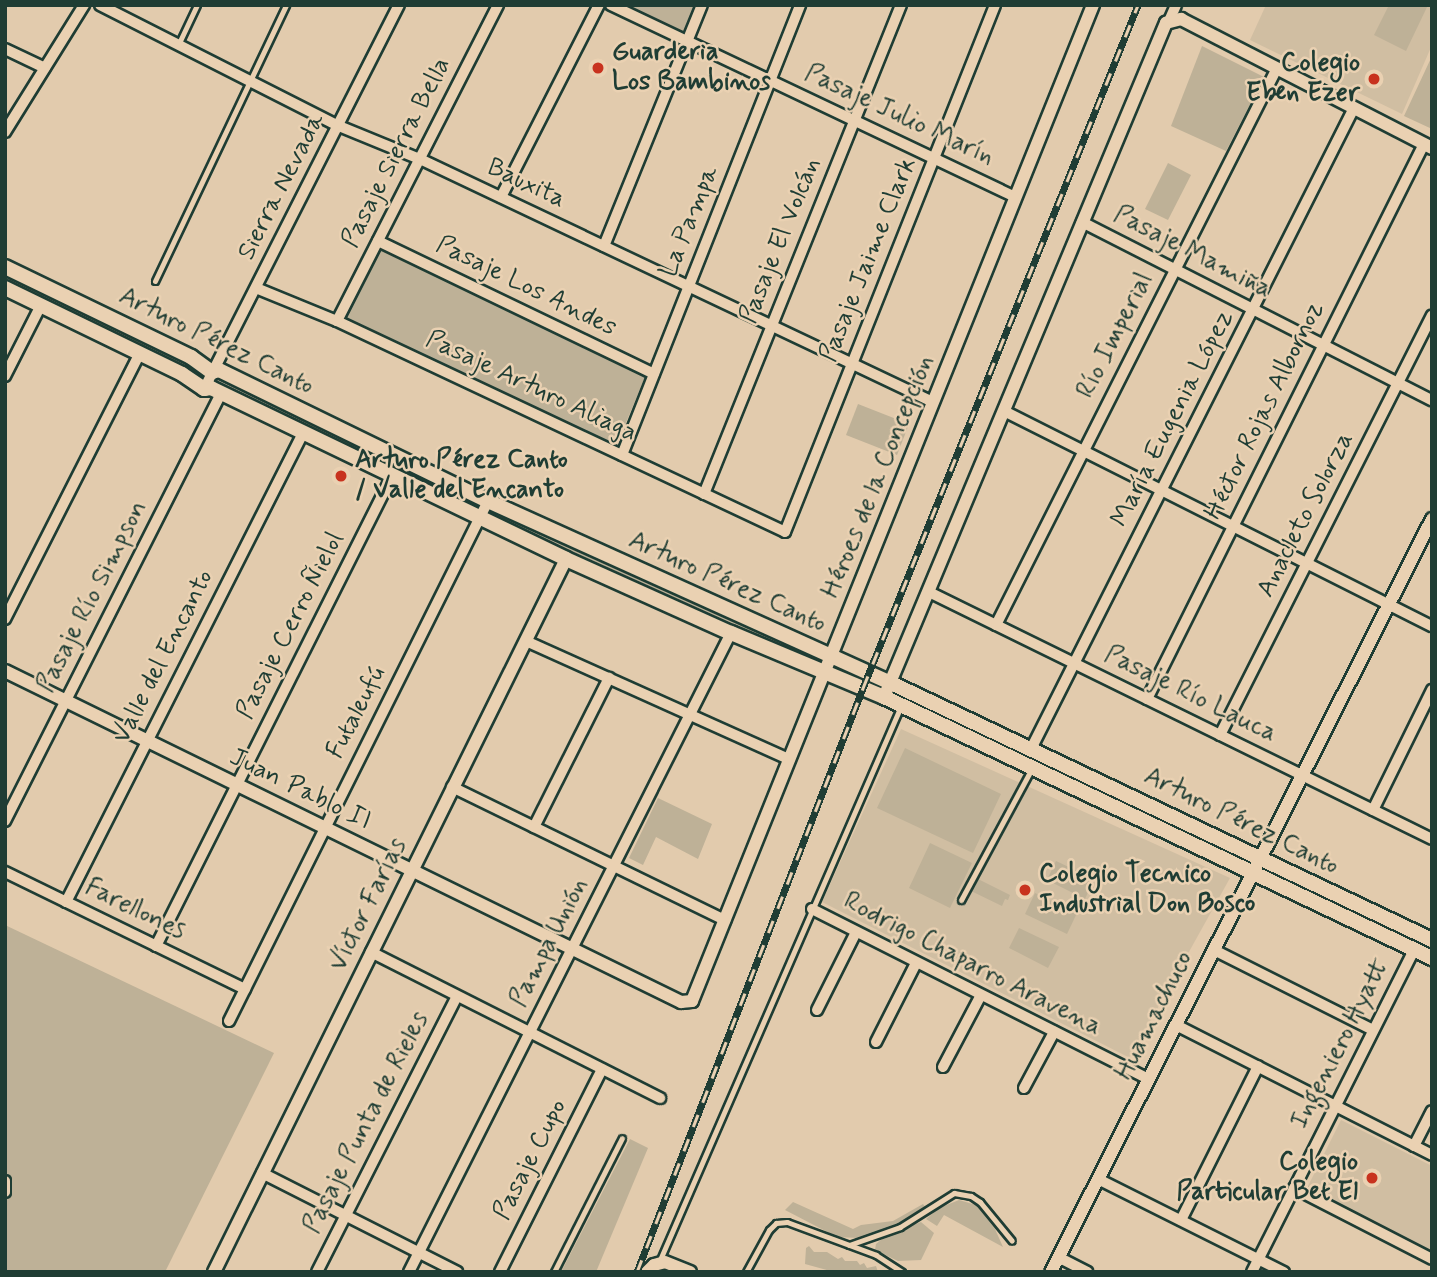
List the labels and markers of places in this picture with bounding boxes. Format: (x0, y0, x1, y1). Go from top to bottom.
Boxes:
place label: Guarderia Los Bambinos (612, 37, 767, 98)
place label: Colegio Eben Ezer (1249, 48, 1360, 110)
marker: Guarderia Los Bambinos (590, 60, 606, 76)
marker: Colegio Eben Ezer (1366, 71, 1382, 87)
place label: Arturo Pérez Canto / Valle del Encanto (355, 445, 575, 506)
marker: Arturo Pérez Canto / Valle del Encanto (333, 468, 349, 484)
place label: Colegio Tecnico Industrial Don Bosco (1039, 859, 1259, 920)
marker: Colegio Tecnico Industrial Don Bosco (1017, 882, 1033, 898)
place label: Colegio Particular Bet El (1175, 1147, 1358, 1208)
marker: Colegio Particular Bet El (1364, 1170, 1380, 1186)

